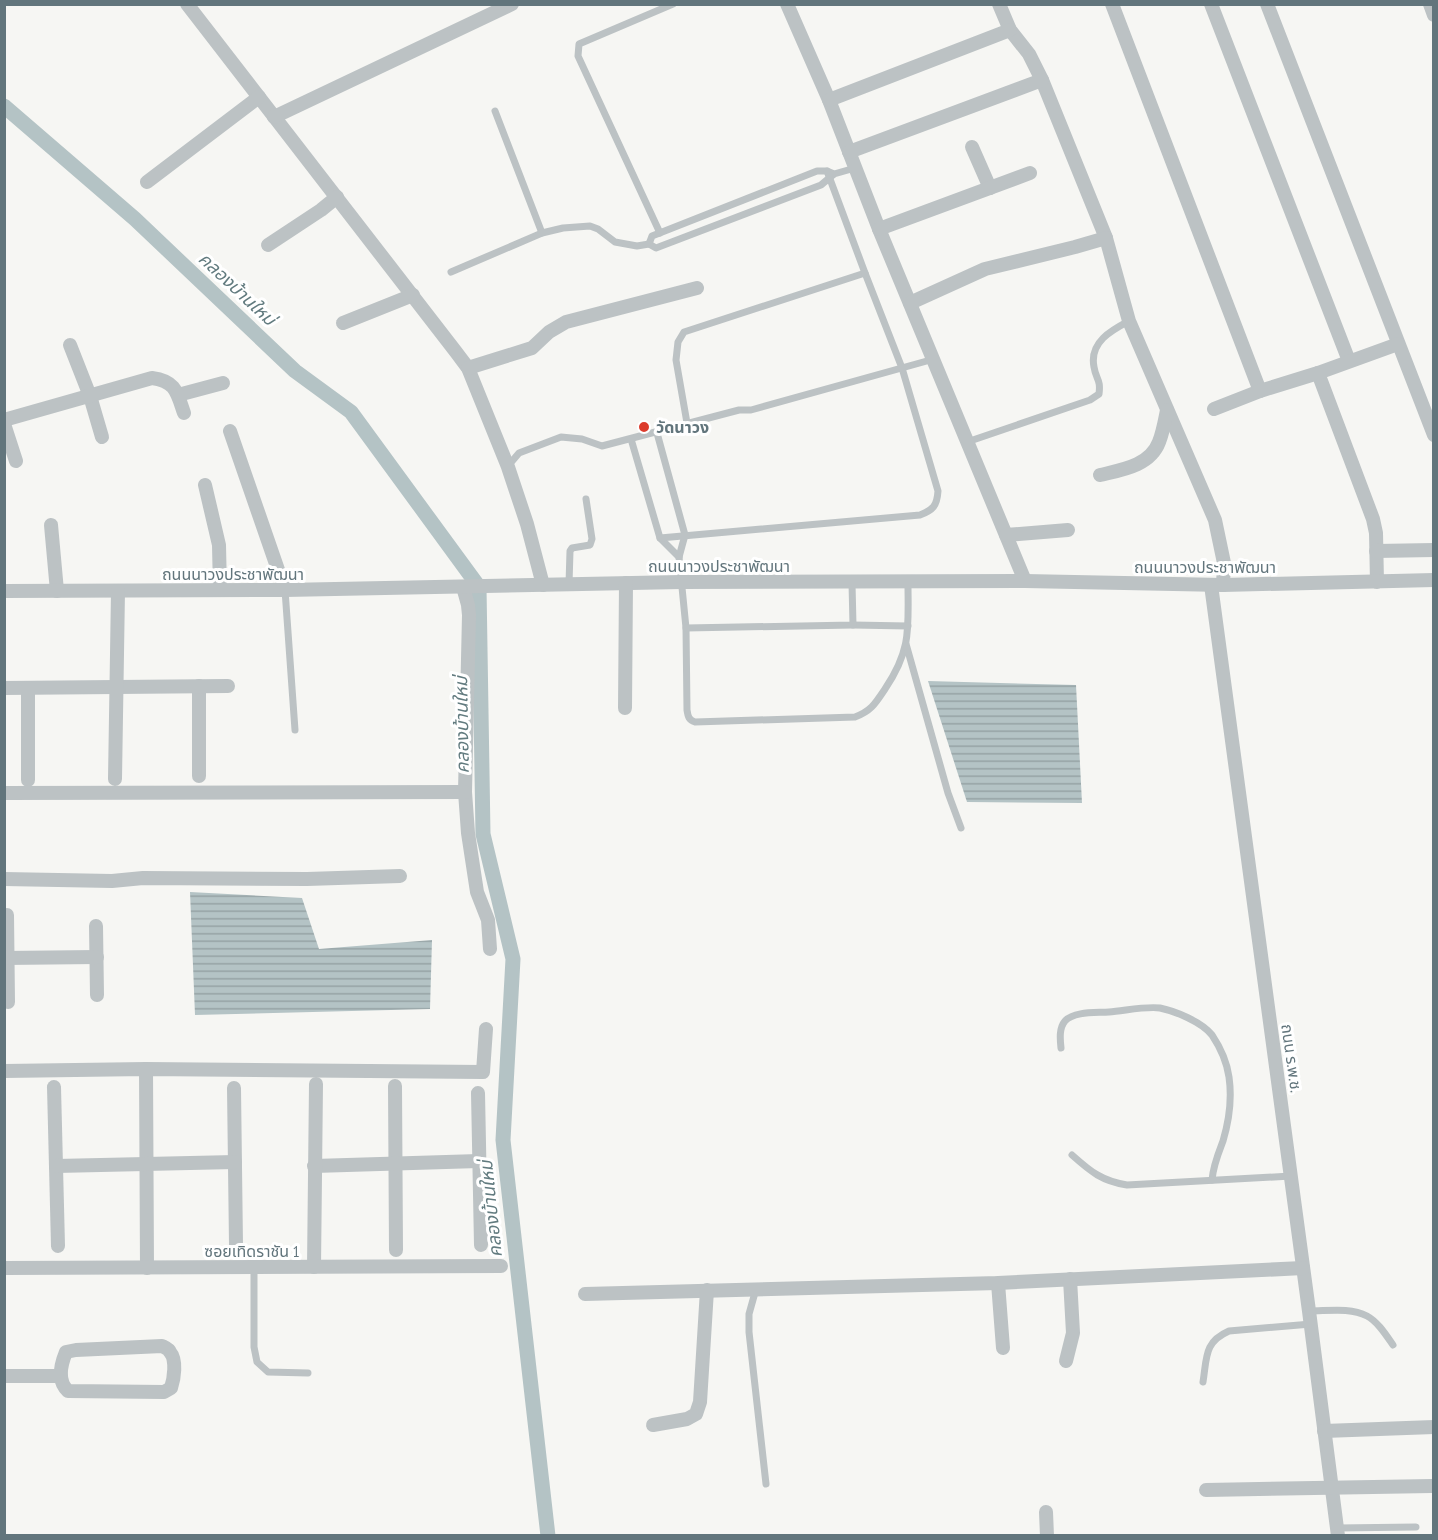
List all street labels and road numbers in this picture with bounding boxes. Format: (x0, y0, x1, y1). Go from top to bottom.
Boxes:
street label: ถนนนาวงประชาพัฒนา (648, 556, 790, 576)
street label: ถนนนาวงประชาพัฒนา (1134, 557, 1276, 577)
street label: ถนนนาวงประชาพัฒนา (162, 564, 304, 584)
street label: ถนน ร.พ.ช. (1277, 1022, 1307, 1094)
street label: ซอยเทิดราชัน 1 (204, 1241, 300, 1261)

